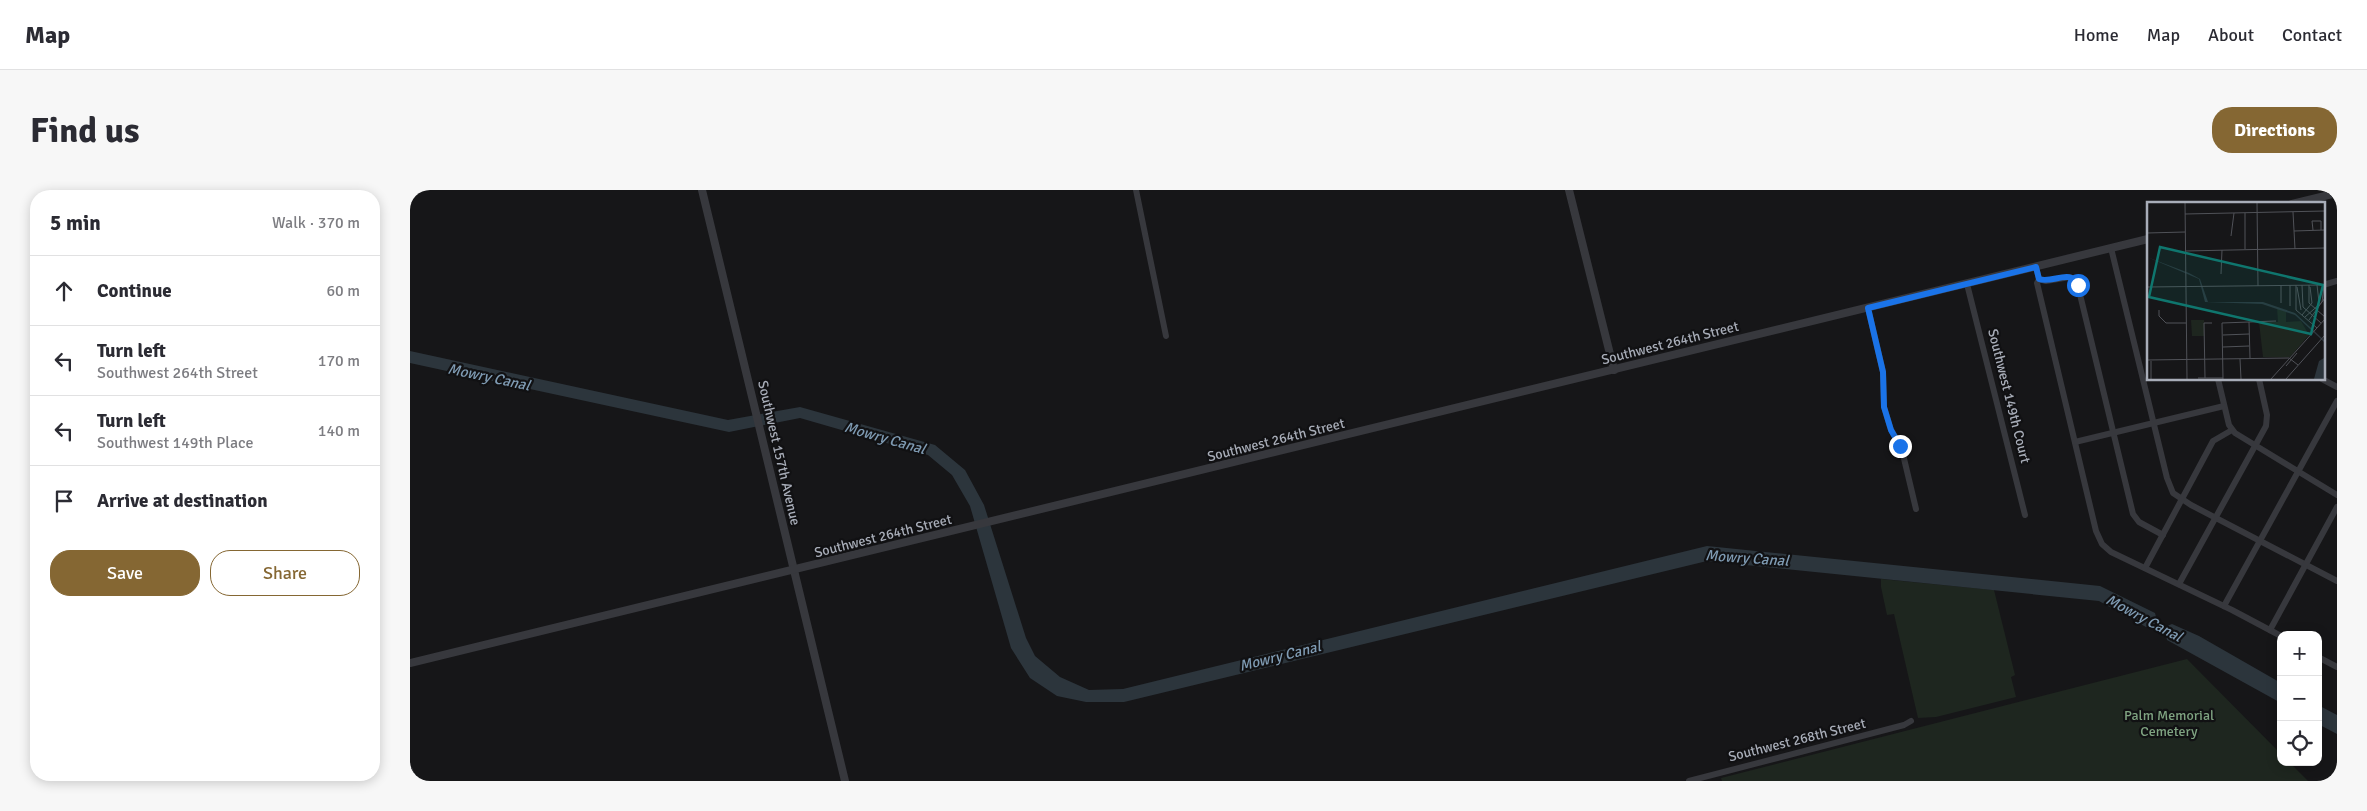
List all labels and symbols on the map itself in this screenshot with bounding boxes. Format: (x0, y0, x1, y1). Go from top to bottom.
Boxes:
inset map (2147, 202, 2324, 380)
route start (2067, 274, 2090, 297)
street label: Southwest 264th Street (1600, 318, 1740, 368)
street label: Southwest 149th Court (1984, 327, 2034, 465)
water label: Mowry Canal (446, 360, 533, 395)
street label: Southwest 157th Avenue (754, 379, 804, 527)
street label: Southwest 264th Street (1206, 415, 1346, 465)
water label: Mowry Canal (842, 418, 929, 459)
route end (1889, 435, 1912, 458)
street label: Southwest 264th Street (813, 511, 953, 561)
water label: Mowry Canal (1705, 546, 1791, 570)
water label: Mowry Canal (2103, 590, 2187, 646)
water label: Mowry Canal (1237, 637, 1324, 675)
park label: Palm Memorial Cemetery (2124, 707, 2214, 740)
street label: Southwest 268th Street (1727, 715, 1867, 765)

